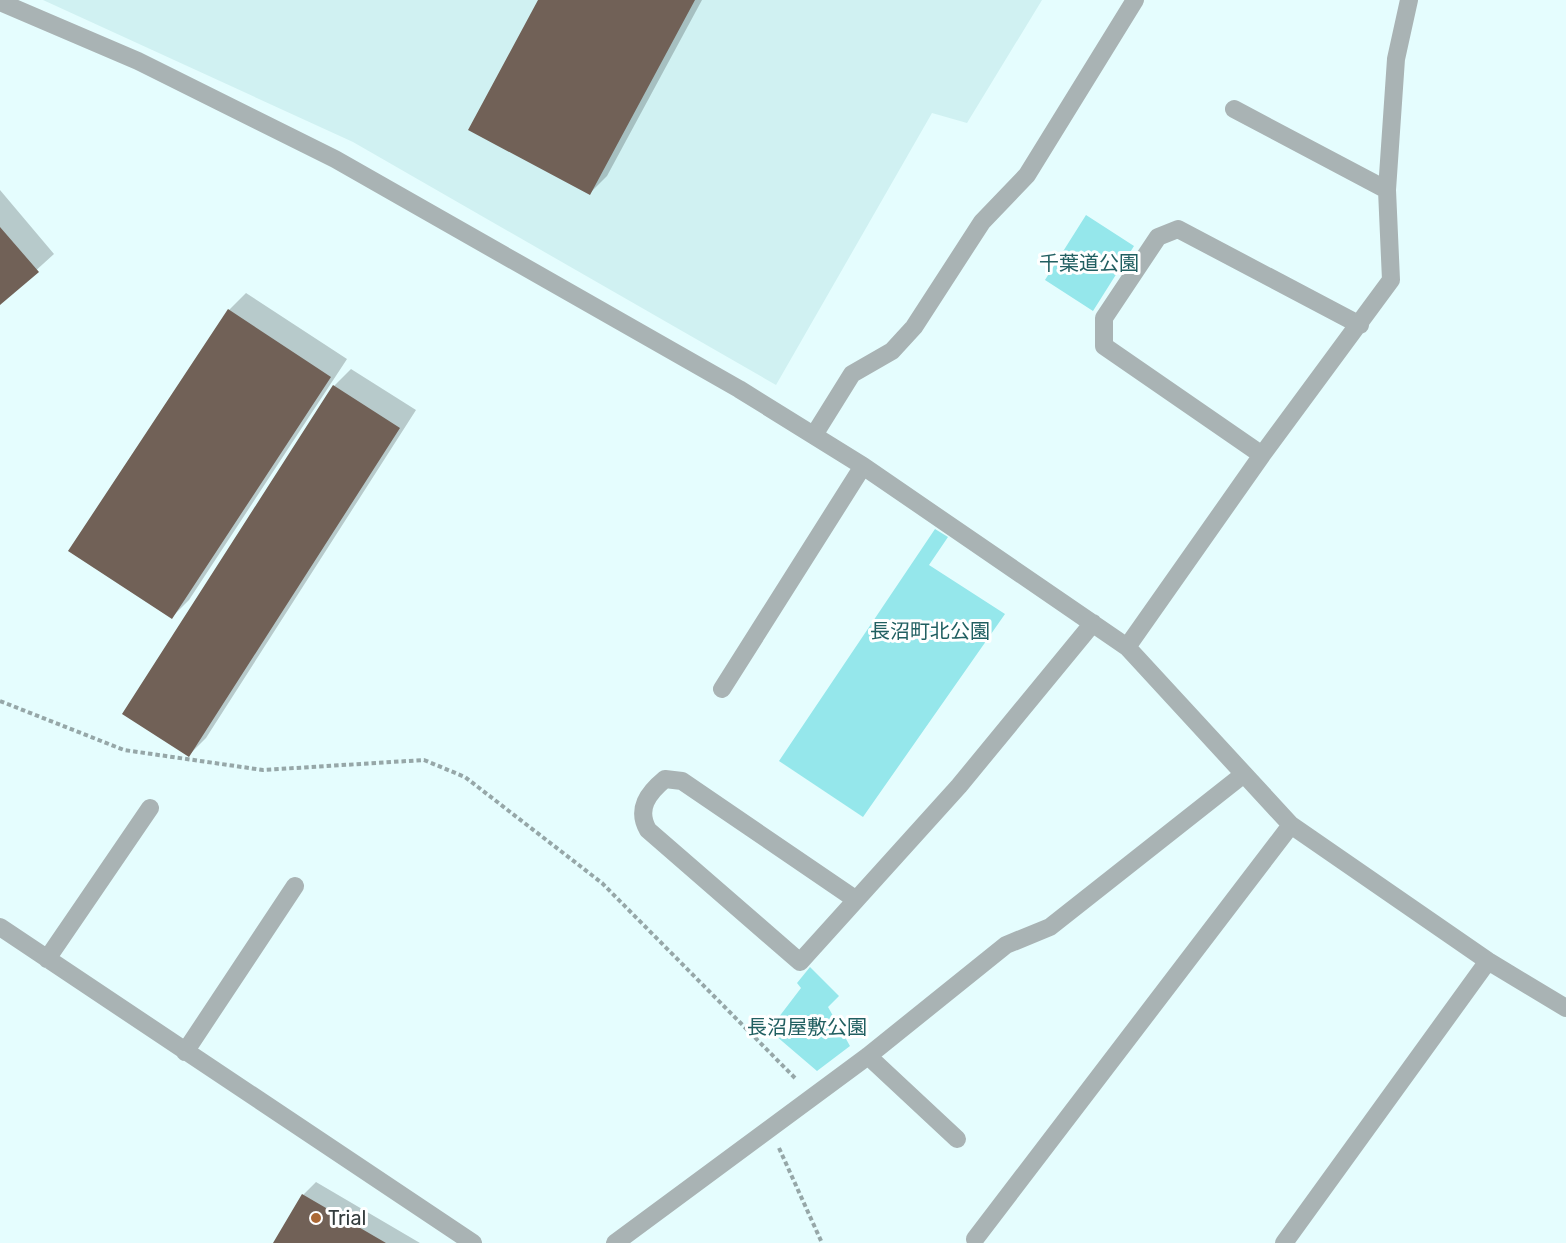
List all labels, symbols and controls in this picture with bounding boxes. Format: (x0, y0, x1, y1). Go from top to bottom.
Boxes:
park label: 千葉道公園 (1039, 251, 1139, 275)
park label: 長沼町北公園 (870, 619, 990, 643)
park label: 長沼屋敷公園 (747, 1015, 867, 1039)
place label: Trial (328, 1206, 366, 1230)
marker: Trial (309, 1211, 323, 1225)

